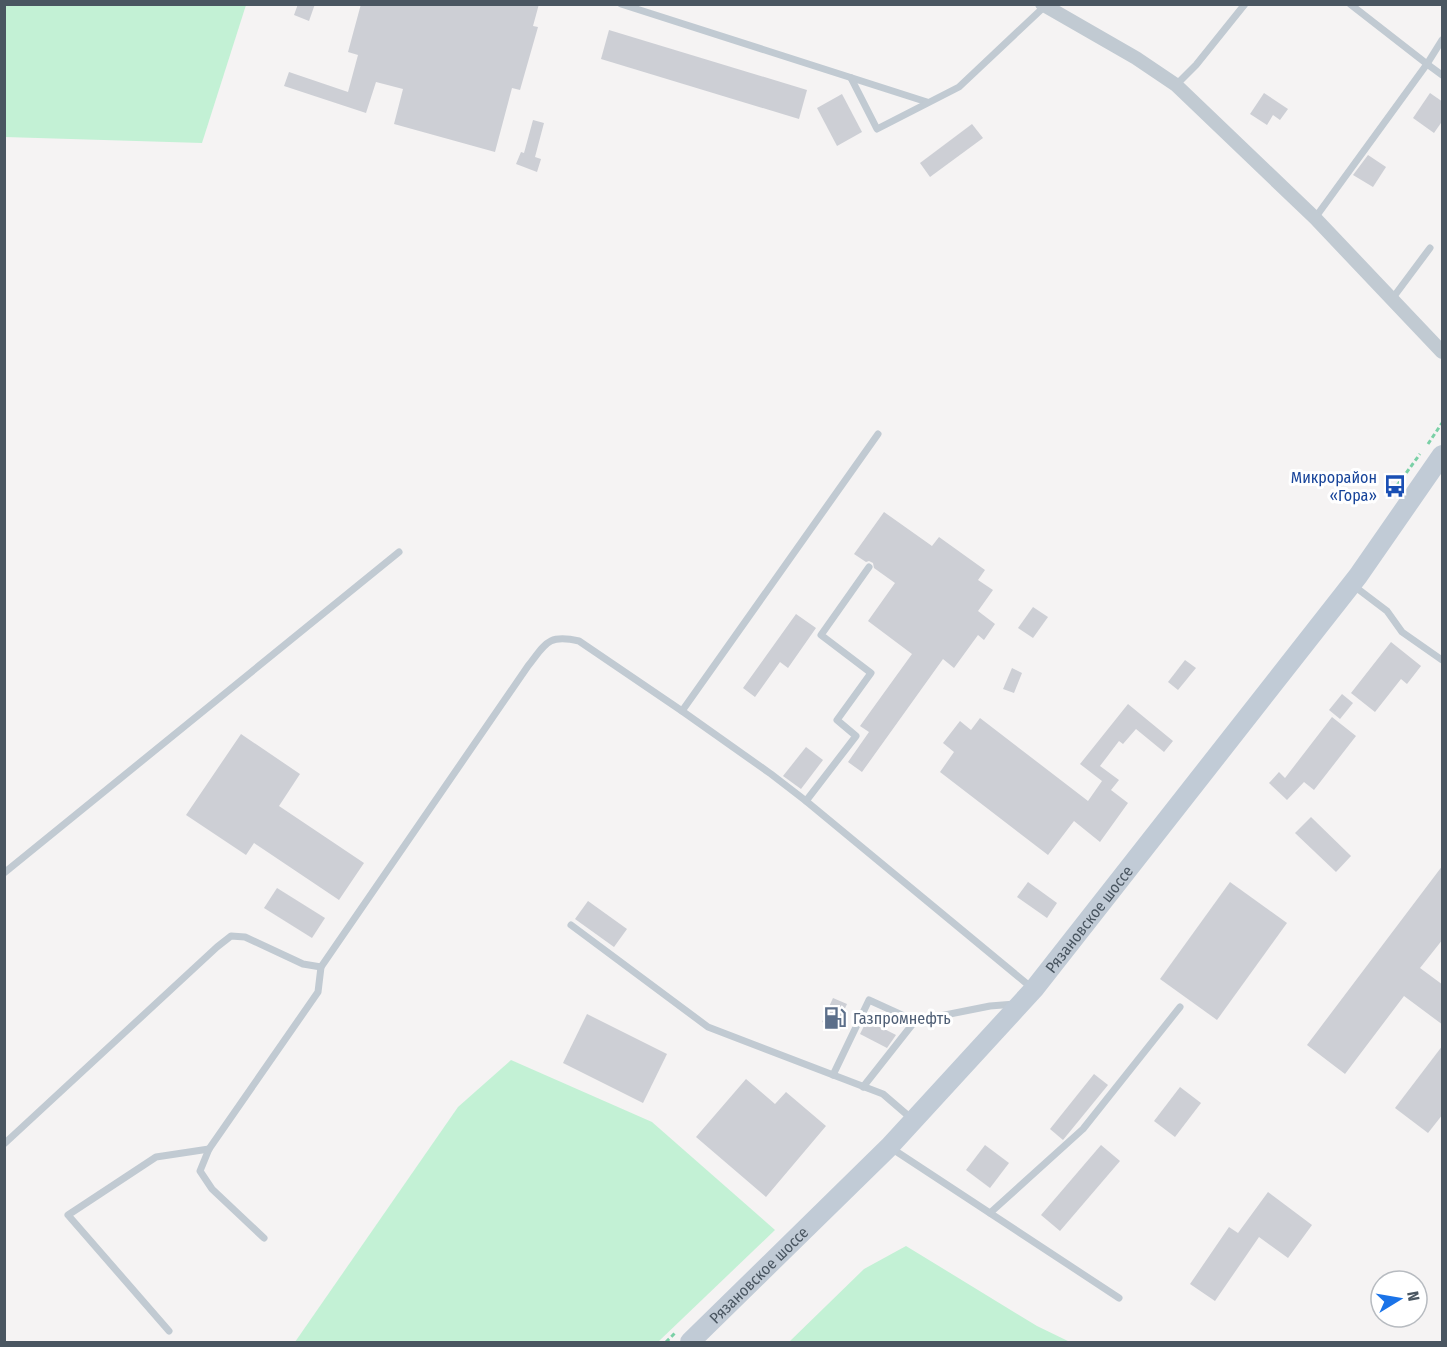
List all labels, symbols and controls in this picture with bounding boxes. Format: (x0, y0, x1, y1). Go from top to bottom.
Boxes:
place label: Микрорайон «Гора» (1291, 468, 1377, 505)
bus stop icon: Микрорайон «Гора» (1382, 473, 1408, 499)
street label: Рязановское шоссе (1041, 862, 1137, 976)
fuel station icon: Газпромнефть (822, 1005, 848, 1031)
place label: Газпромнефть (853, 1009, 951, 1028)
street label: Рязановское шоссе (705, 1222, 812, 1327)
north arrow (1369, 1269, 1429, 1329)
text: N (1403, 1290, 1423, 1303)

